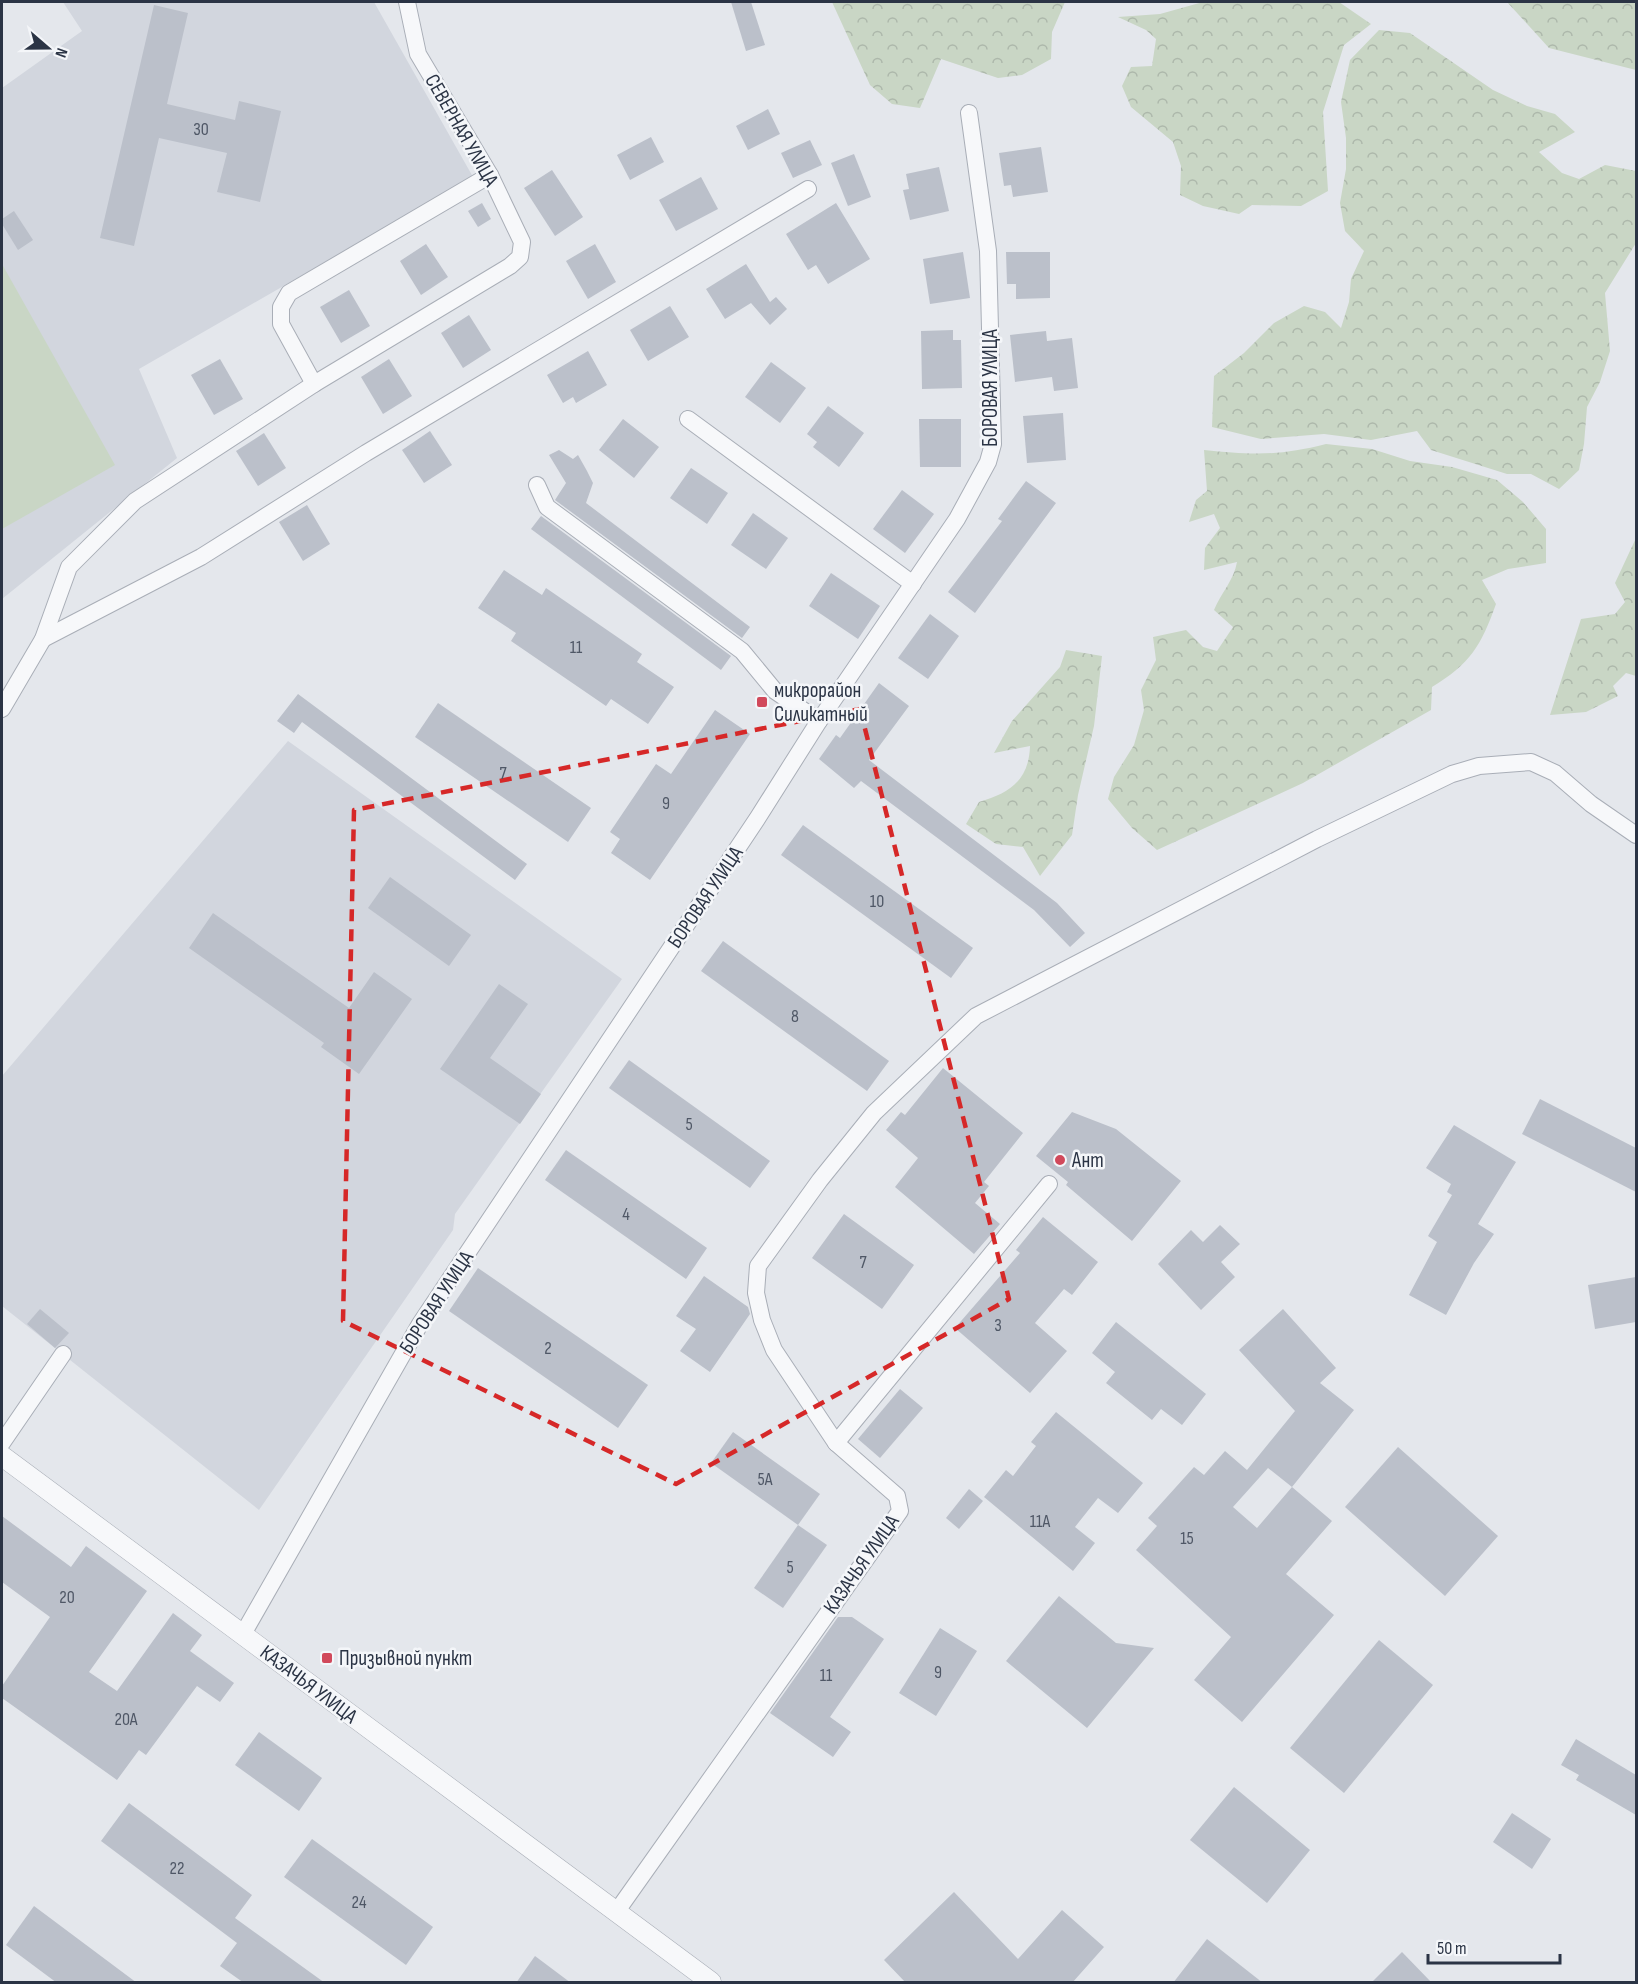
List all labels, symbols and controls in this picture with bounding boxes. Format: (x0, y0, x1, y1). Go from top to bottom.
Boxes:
north arrow (18, 18, 78, 78)
text: N (50, 45, 71, 60)
street label: СЕВЕРНАЯ УЛИЦА (419, 70, 504, 192)
house number: 30 (193, 119, 209, 140)
street label: БОРОВАЯ УЛИЦА (978, 328, 1003, 447)
house number: 11 (570, 637, 583, 658)
place label: микрорайон Силикатный (774, 678, 868, 727)
marker: микрорайон Силикатный (755, 695, 769, 709)
house number: 7 (499, 763, 507, 784)
house number: 9 (662, 793, 670, 814)
street label: БОРОВАЯ УЛИЦА (662, 841, 749, 953)
house number: 10 (870, 891, 884, 912)
house number: 8 (791, 1006, 799, 1027)
house number: 5 (685, 1114, 693, 1135)
place label: Ант (1071, 1148, 1104, 1173)
marker: Ант (1053, 1153, 1067, 1167)
house number: 4 (622, 1204, 630, 1225)
street label: БОРОВАЯ УЛИЦА (394, 1245, 479, 1358)
house number: 7 (859, 1252, 867, 1273)
house number: 3 (994, 1315, 1002, 1336)
house number: 2 (544, 1338, 552, 1359)
house number: 5А (758, 1469, 773, 1490)
street label: КАЗАЧЬЯ УЛИЦА (818, 1509, 905, 1619)
house number: 11А (1030, 1511, 1051, 1532)
house number: 15 (1180, 1528, 1194, 1549)
house number: 5 (786, 1557, 794, 1578)
house number: 20 (59, 1587, 75, 1608)
street label: КАЗАЧЬЯ УЛИЦА (255, 1640, 363, 1730)
place label: Призывной пункт (339, 1646, 472, 1671)
marker: Призывной пункт (320, 1651, 334, 1665)
house number: 9 (934, 1662, 942, 1683)
house number: 11 (820, 1665, 833, 1686)
house number: 20А (114, 1709, 138, 1730)
house number: 22 (170, 1858, 184, 1879)
house number: 24 (352, 1892, 367, 1913)
scale bar (1428, 1927, 1560, 1965)
text: 50 m (1437, 1938, 1467, 1959)

